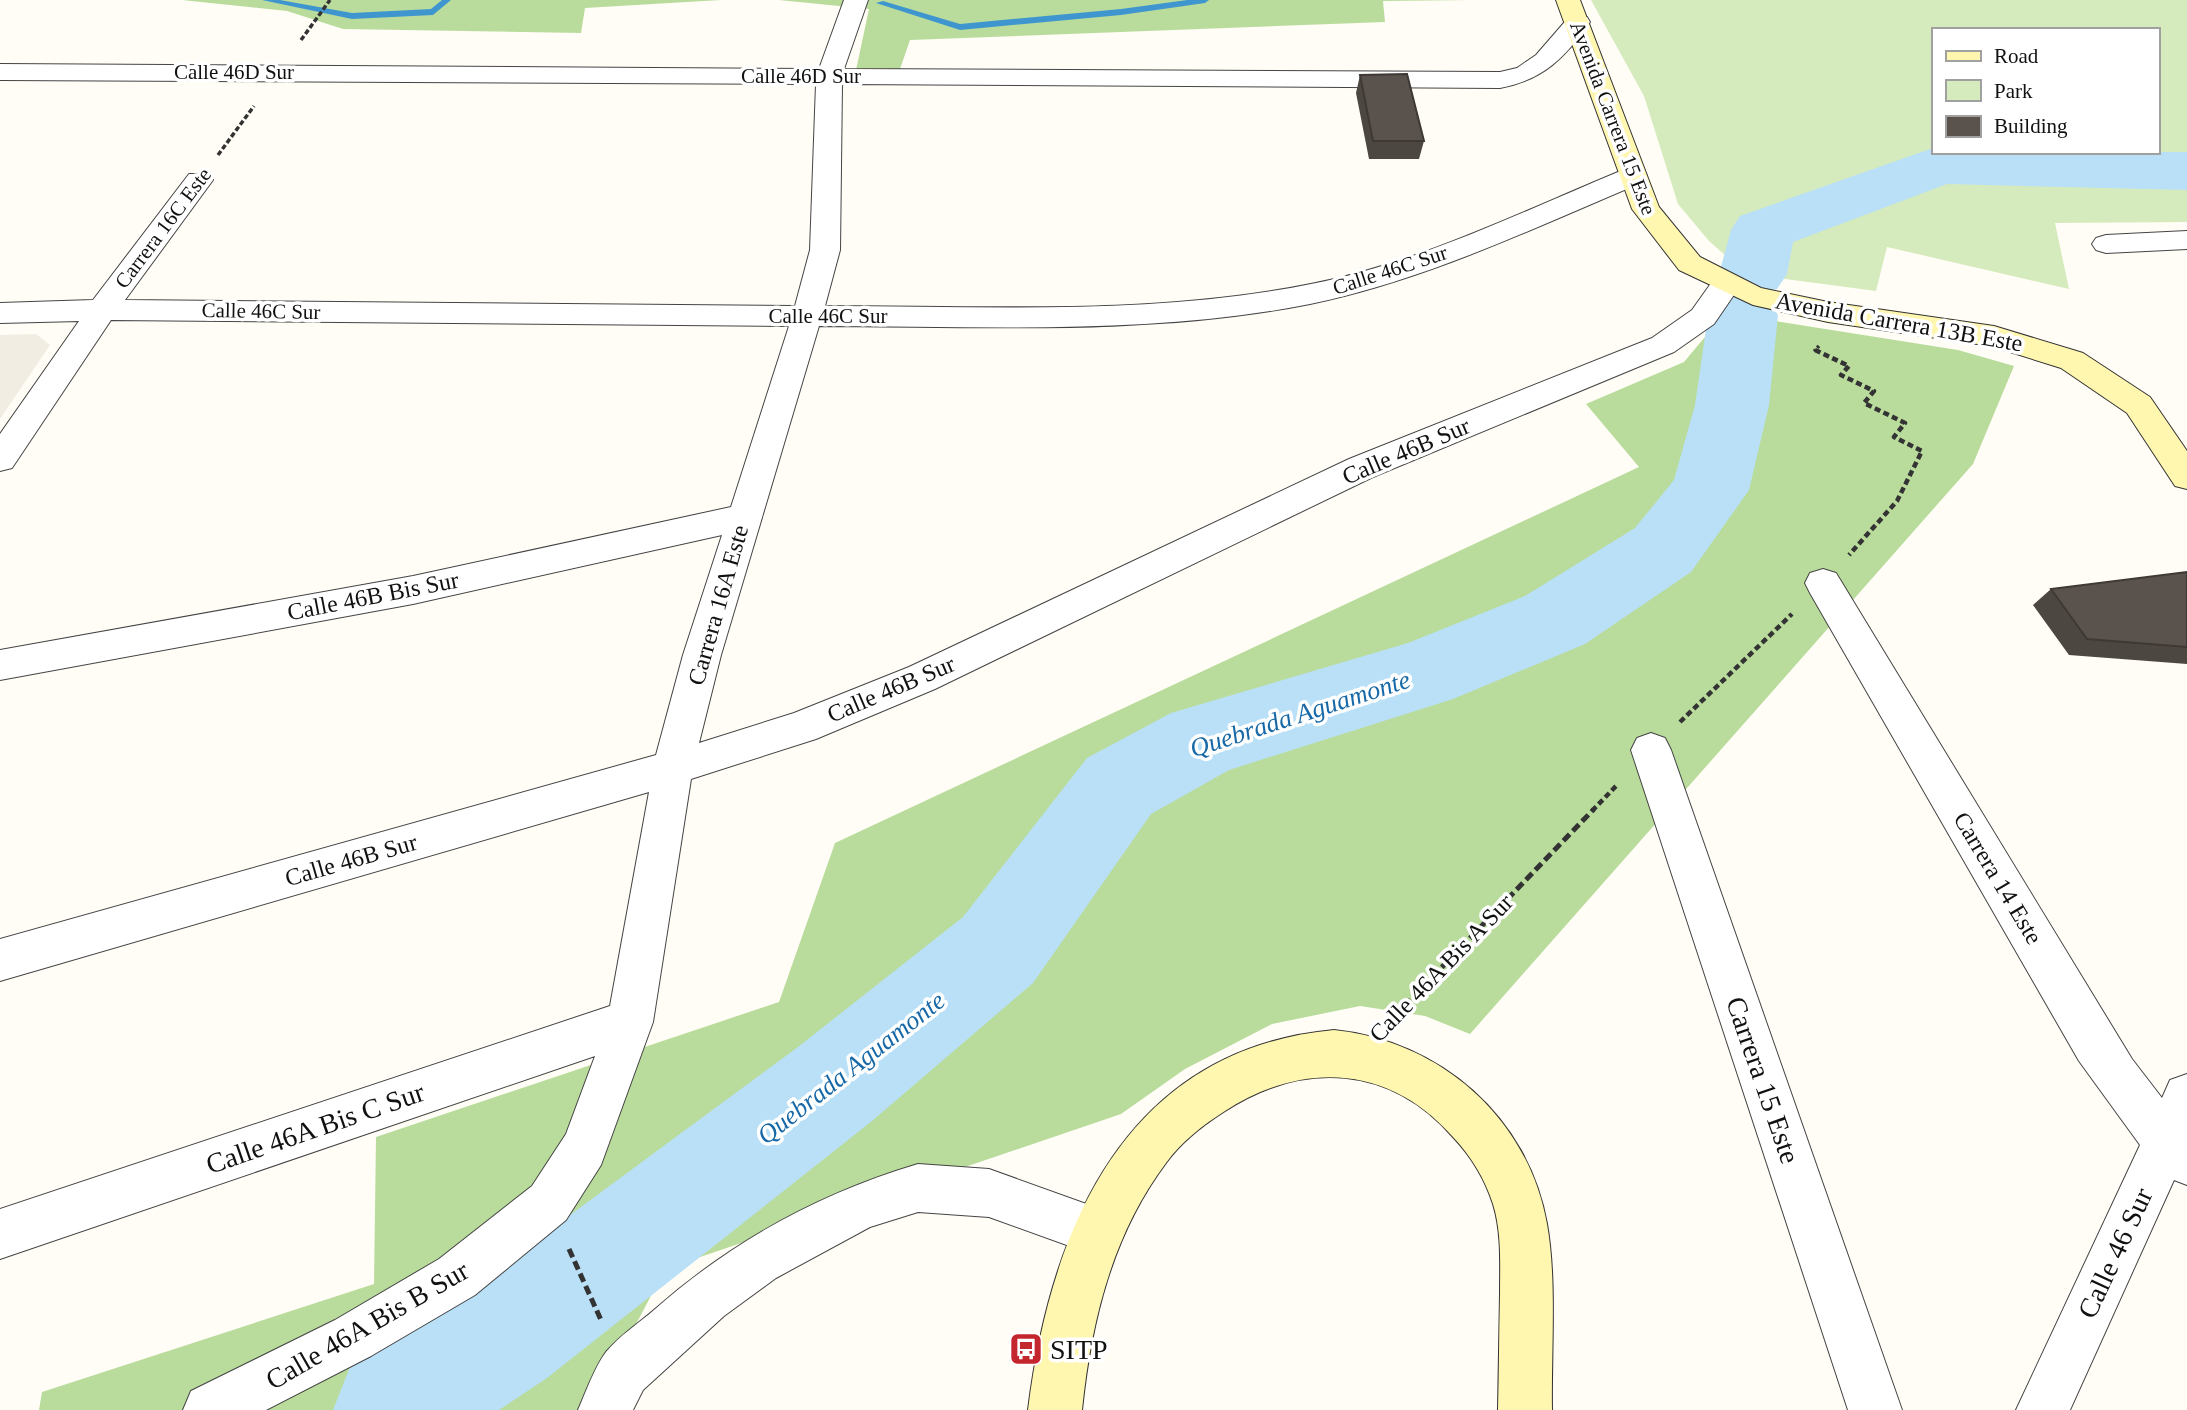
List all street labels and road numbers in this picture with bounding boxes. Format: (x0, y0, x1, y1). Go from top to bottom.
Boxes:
street label: Avenida Carrera 15 Este (1565, 18, 1661, 218)
street label: Calle 46D Sur (174, 60, 294, 84)
street label: Calle 46D Sur (741, 64, 861, 88)
street label: Carrera 16C Este (110, 163, 216, 293)
street label: Calle 46C Sur (1330, 240, 1450, 300)
street label: Avenida Carrera 13B Este (1773, 287, 2025, 357)
street label: Calle 46C Sur (201, 298, 321, 324)
street label: Calle 46C Sur (769, 304, 888, 328)
street label: Calle 46B Sur (1338, 412, 1474, 490)
street label: Carrera 16A Este (683, 522, 753, 688)
street label: Calle 46B Bis Sur (285, 567, 461, 625)
street label: Calle 46B Sur (823, 650, 959, 728)
street label: Carrera 14 Este (1948, 807, 2048, 949)
street label: Calle 46B Sur (282, 829, 420, 891)
street label: Calle 46A Bis A Sur (1364, 889, 1518, 1047)
street label: Carrera 15 Este (1720, 993, 1806, 1167)
street label: Calle 46A Bis C Sur (202, 1076, 429, 1180)
street label: Calle 46 Sur (2071, 1182, 2159, 1323)
street label: Calle 46A Bis B Sur (260, 1254, 474, 1396)

